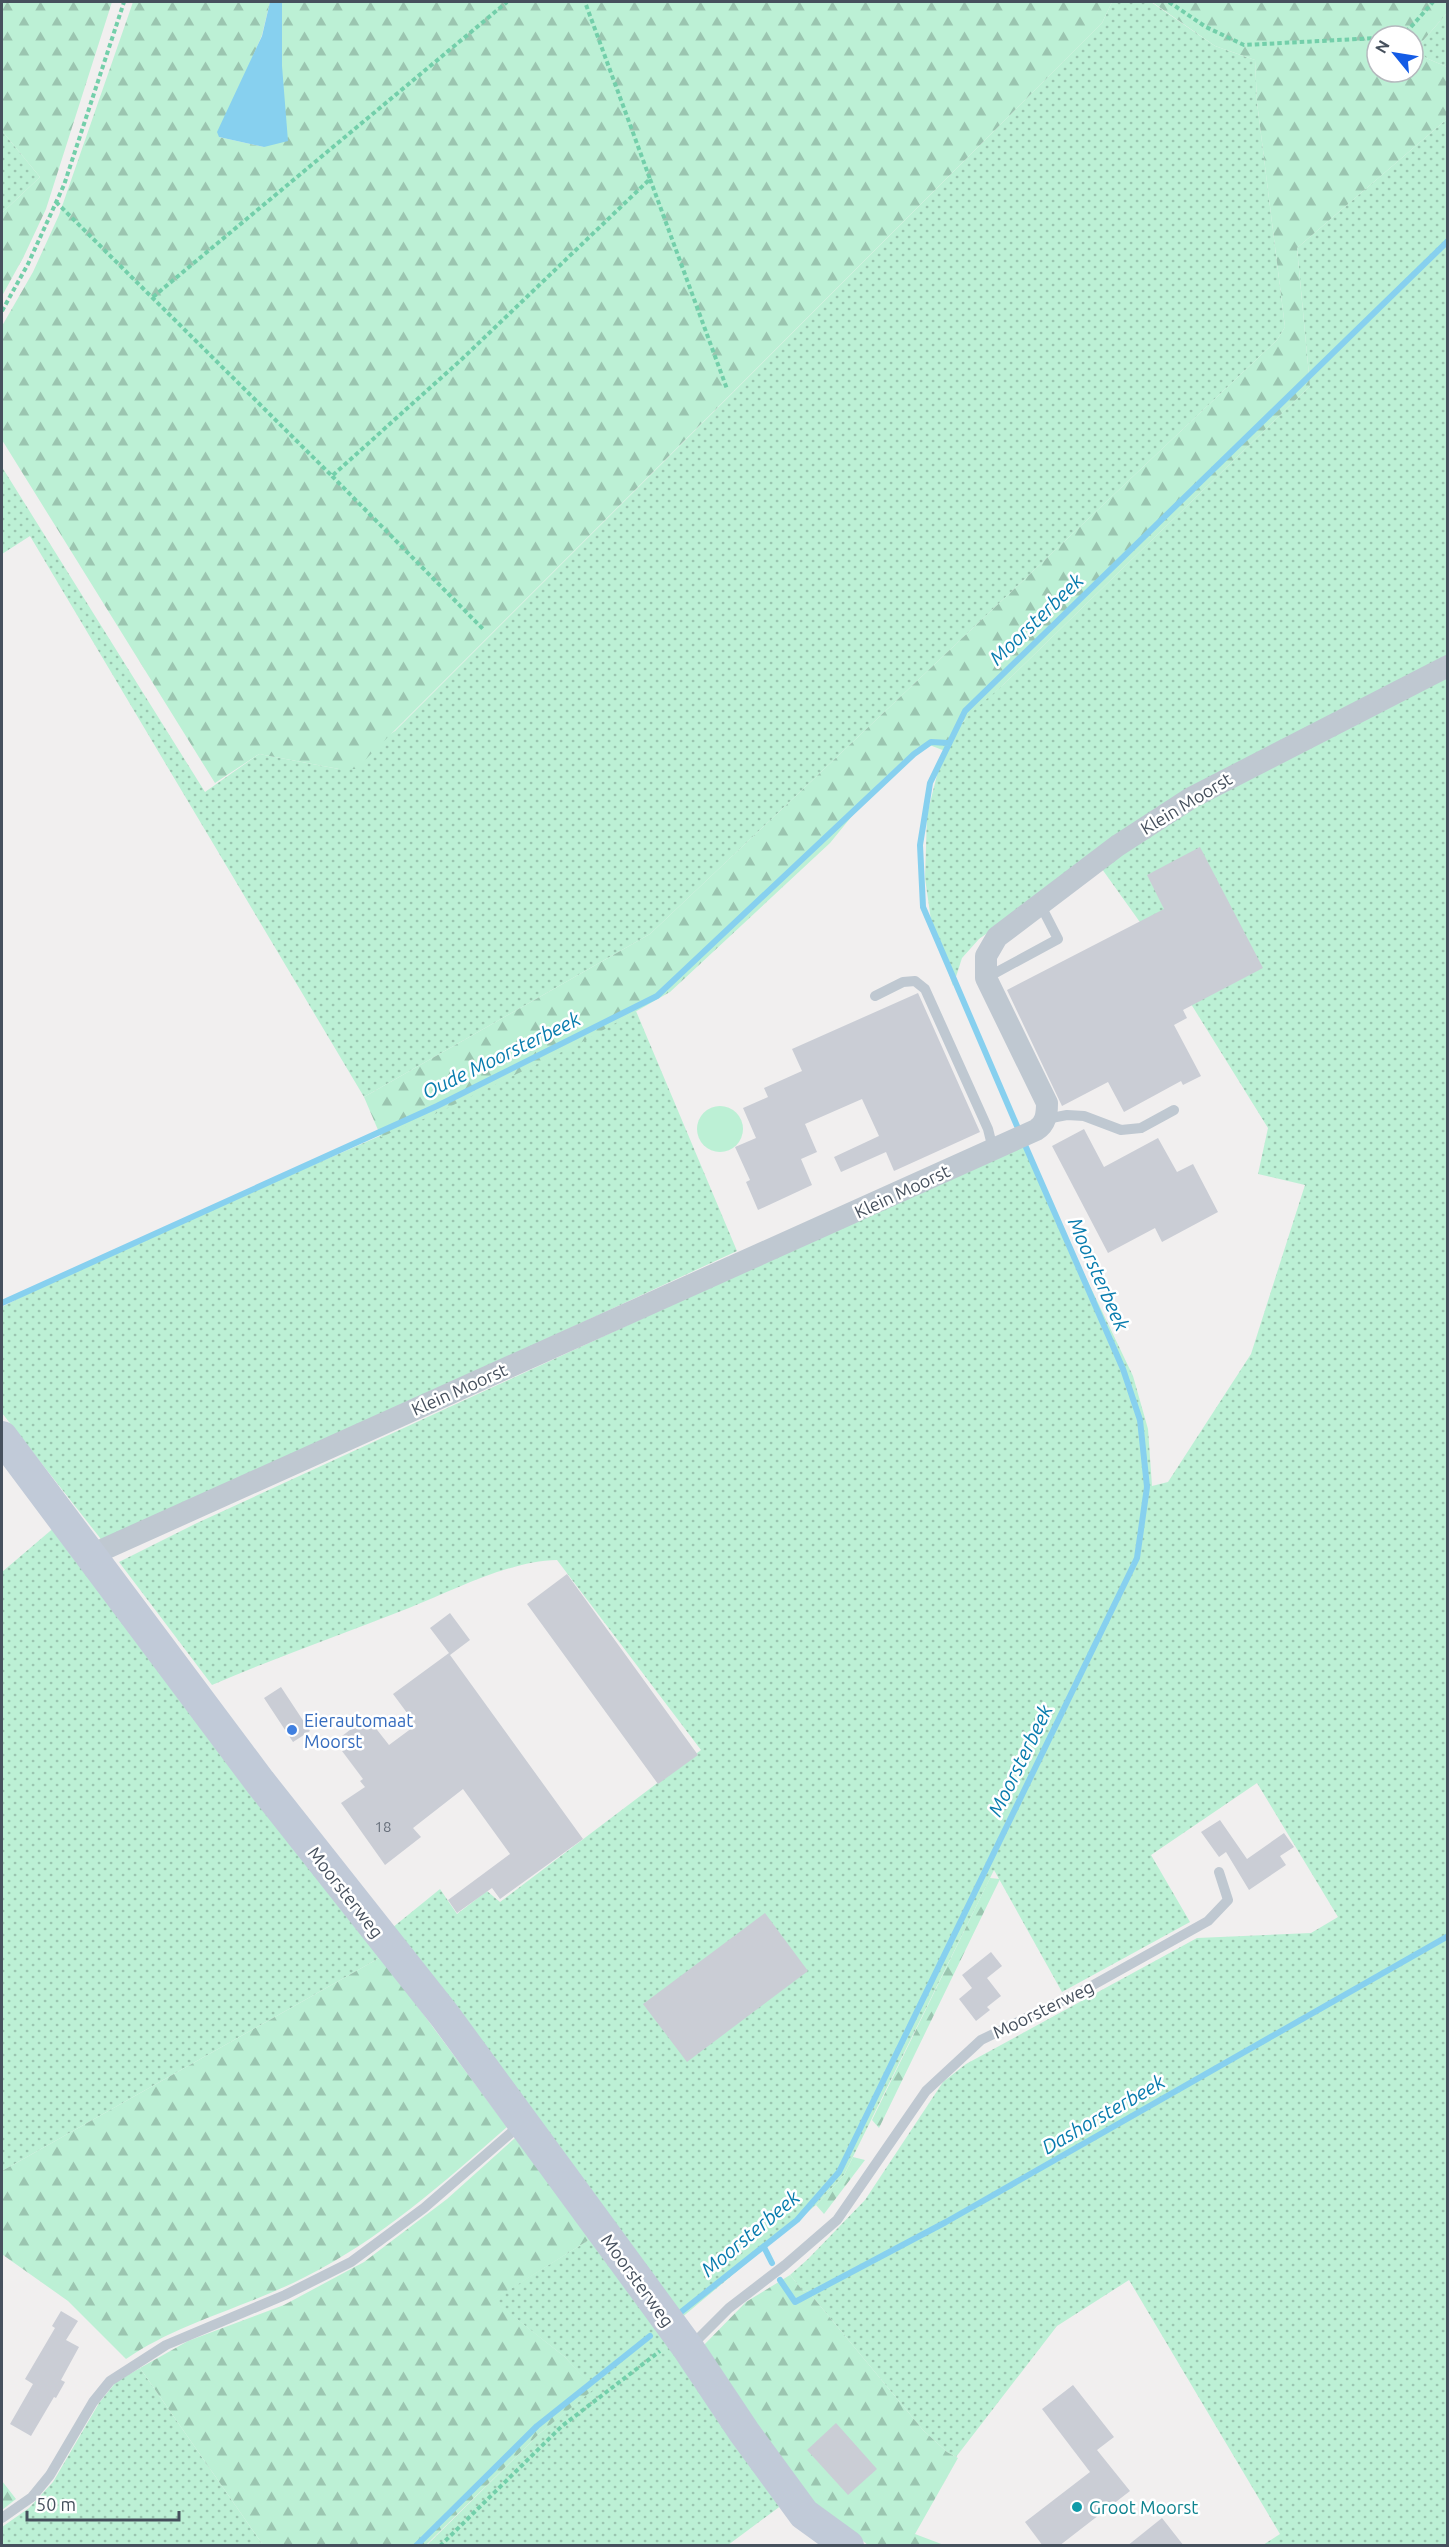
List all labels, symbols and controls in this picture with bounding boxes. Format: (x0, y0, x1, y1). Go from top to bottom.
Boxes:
north arrow (1365, 24, 1425, 84)
text: N (1371, 37, 1393, 56)
water label: Moorsterbeek (984, 568, 1088, 669)
street label: Klein Moorst (1137, 768, 1235, 838)
water label: Oude Moorsterbeek (418, 1006, 585, 1103)
street label: Klein Moorst (851, 1160, 953, 1222)
water label: Moorsterbeek (1064, 1214, 1134, 1335)
street label: Klein Moorst (408, 1359, 510, 1419)
water label: Moorsterbeek (983, 1700, 1057, 1820)
place label: Eierautomaat Moorst (304, 1710, 413, 1751)
marker: Eierautomaat Moorst (285, 1723, 299, 1737)
house number: 18 (375, 1818, 391, 1835)
street label: Moorsterweg (304, 1843, 388, 1941)
street label: Moorsterweg (989, 1976, 1097, 2042)
water label: Dashorsterbeek (1037, 2069, 1169, 2158)
water label: Moorsterbeek (696, 2185, 804, 2281)
street label: Moorsterweg (598, 2230, 678, 2330)
scale bar (27, 2484, 178, 2522)
text: 50 m (36, 2494, 76, 2514)
place label: Groot Moorst (1089, 2497, 1198, 2517)
marker: Groot Moorst (1070, 2500, 1084, 2514)

